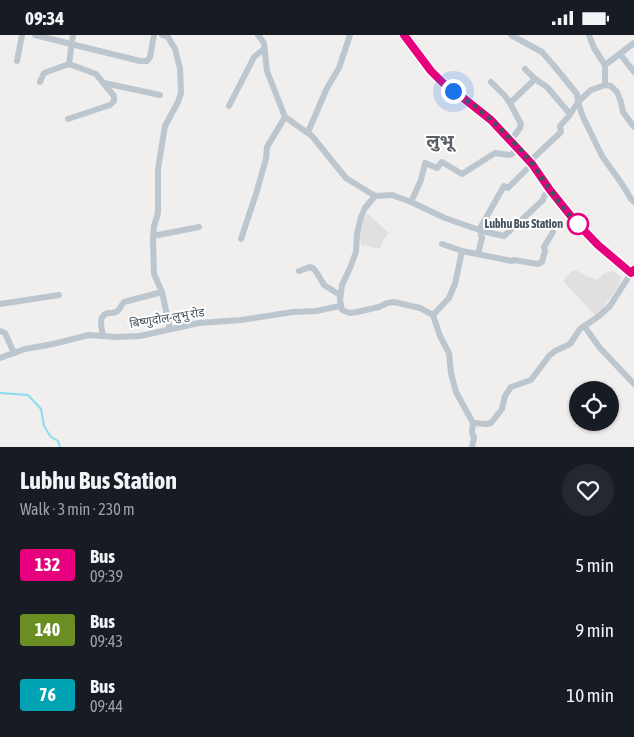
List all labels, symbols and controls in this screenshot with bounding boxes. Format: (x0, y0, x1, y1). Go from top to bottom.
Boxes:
text: 09:34 (25, 7, 64, 29)
your location (441, 79, 466, 104)
district label: लुभू (426, 130, 457, 153)
marker: Lubhu Bus Station (567, 213, 589, 235)
place label: Lubhu Bus Station (484, 217, 563, 231)
street label: बिष्णुदोल-लुभु रोड (128, 304, 206, 332)
map controls (569, 381, 619, 431)
button: locate (569, 381, 619, 431)
button: heart (562, 464, 614, 516)
text: Lubhu Bus Station (20, 467, 177, 494)
text: Walk · 3 min · 230 m (20, 500, 134, 518)
text: Bus (90, 545, 115, 567)
text: 132 (35, 554, 60, 575)
text: 5 min (575, 554, 614, 576)
text: 09:39 (90, 567, 123, 585)
text: Bus (90, 610, 115, 632)
text: 140 (35, 619, 60, 640)
text: 9 min (575, 619, 614, 641)
text: 09:43 (90, 632, 123, 650)
text: Bus (90, 675, 115, 697)
text: 76 (39, 684, 56, 705)
text: 10 min (566, 684, 614, 706)
text: 09:44 (90, 697, 123, 715)

